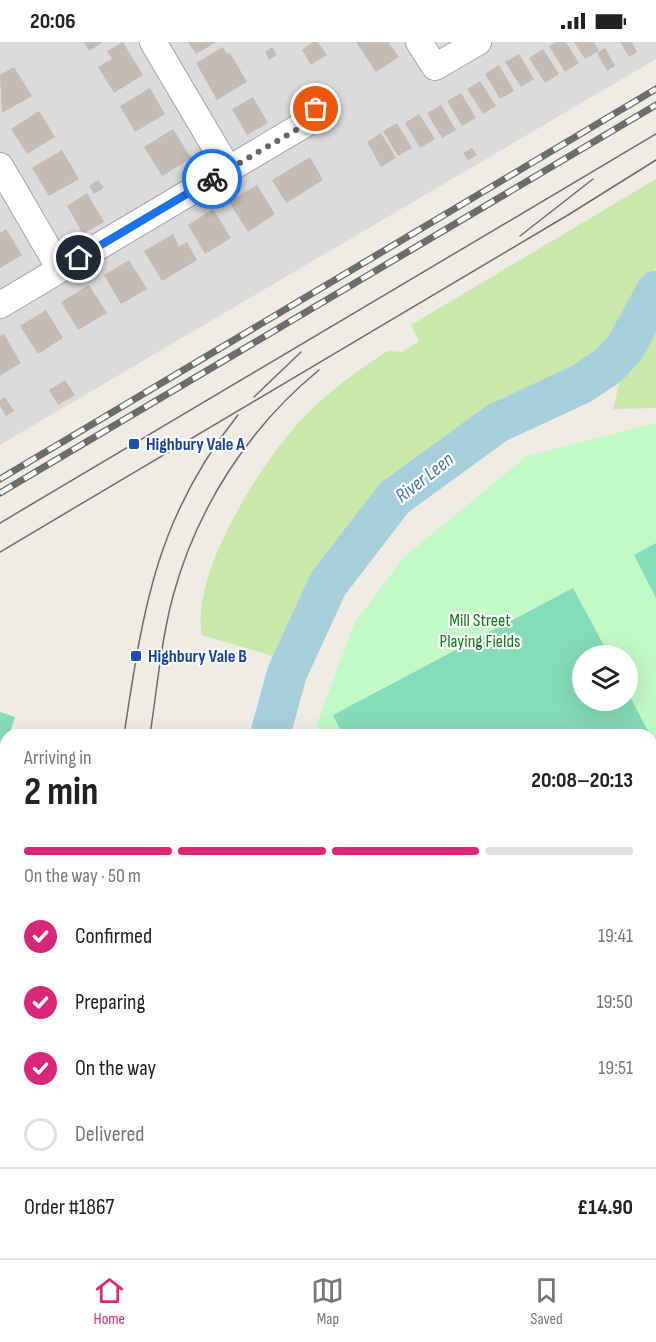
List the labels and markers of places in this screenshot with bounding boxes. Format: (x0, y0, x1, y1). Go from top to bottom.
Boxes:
pin (290, 83, 341, 134)
pin (53, 232, 104, 283)
place label: Highbury Vale A (146, 434, 245, 455)
marker: Highbury Vale A (127, 437, 141, 451)
place label: Highbury Vale B (148, 646, 247, 667)
marker: Highbury Vale B (129, 649, 143, 663)

